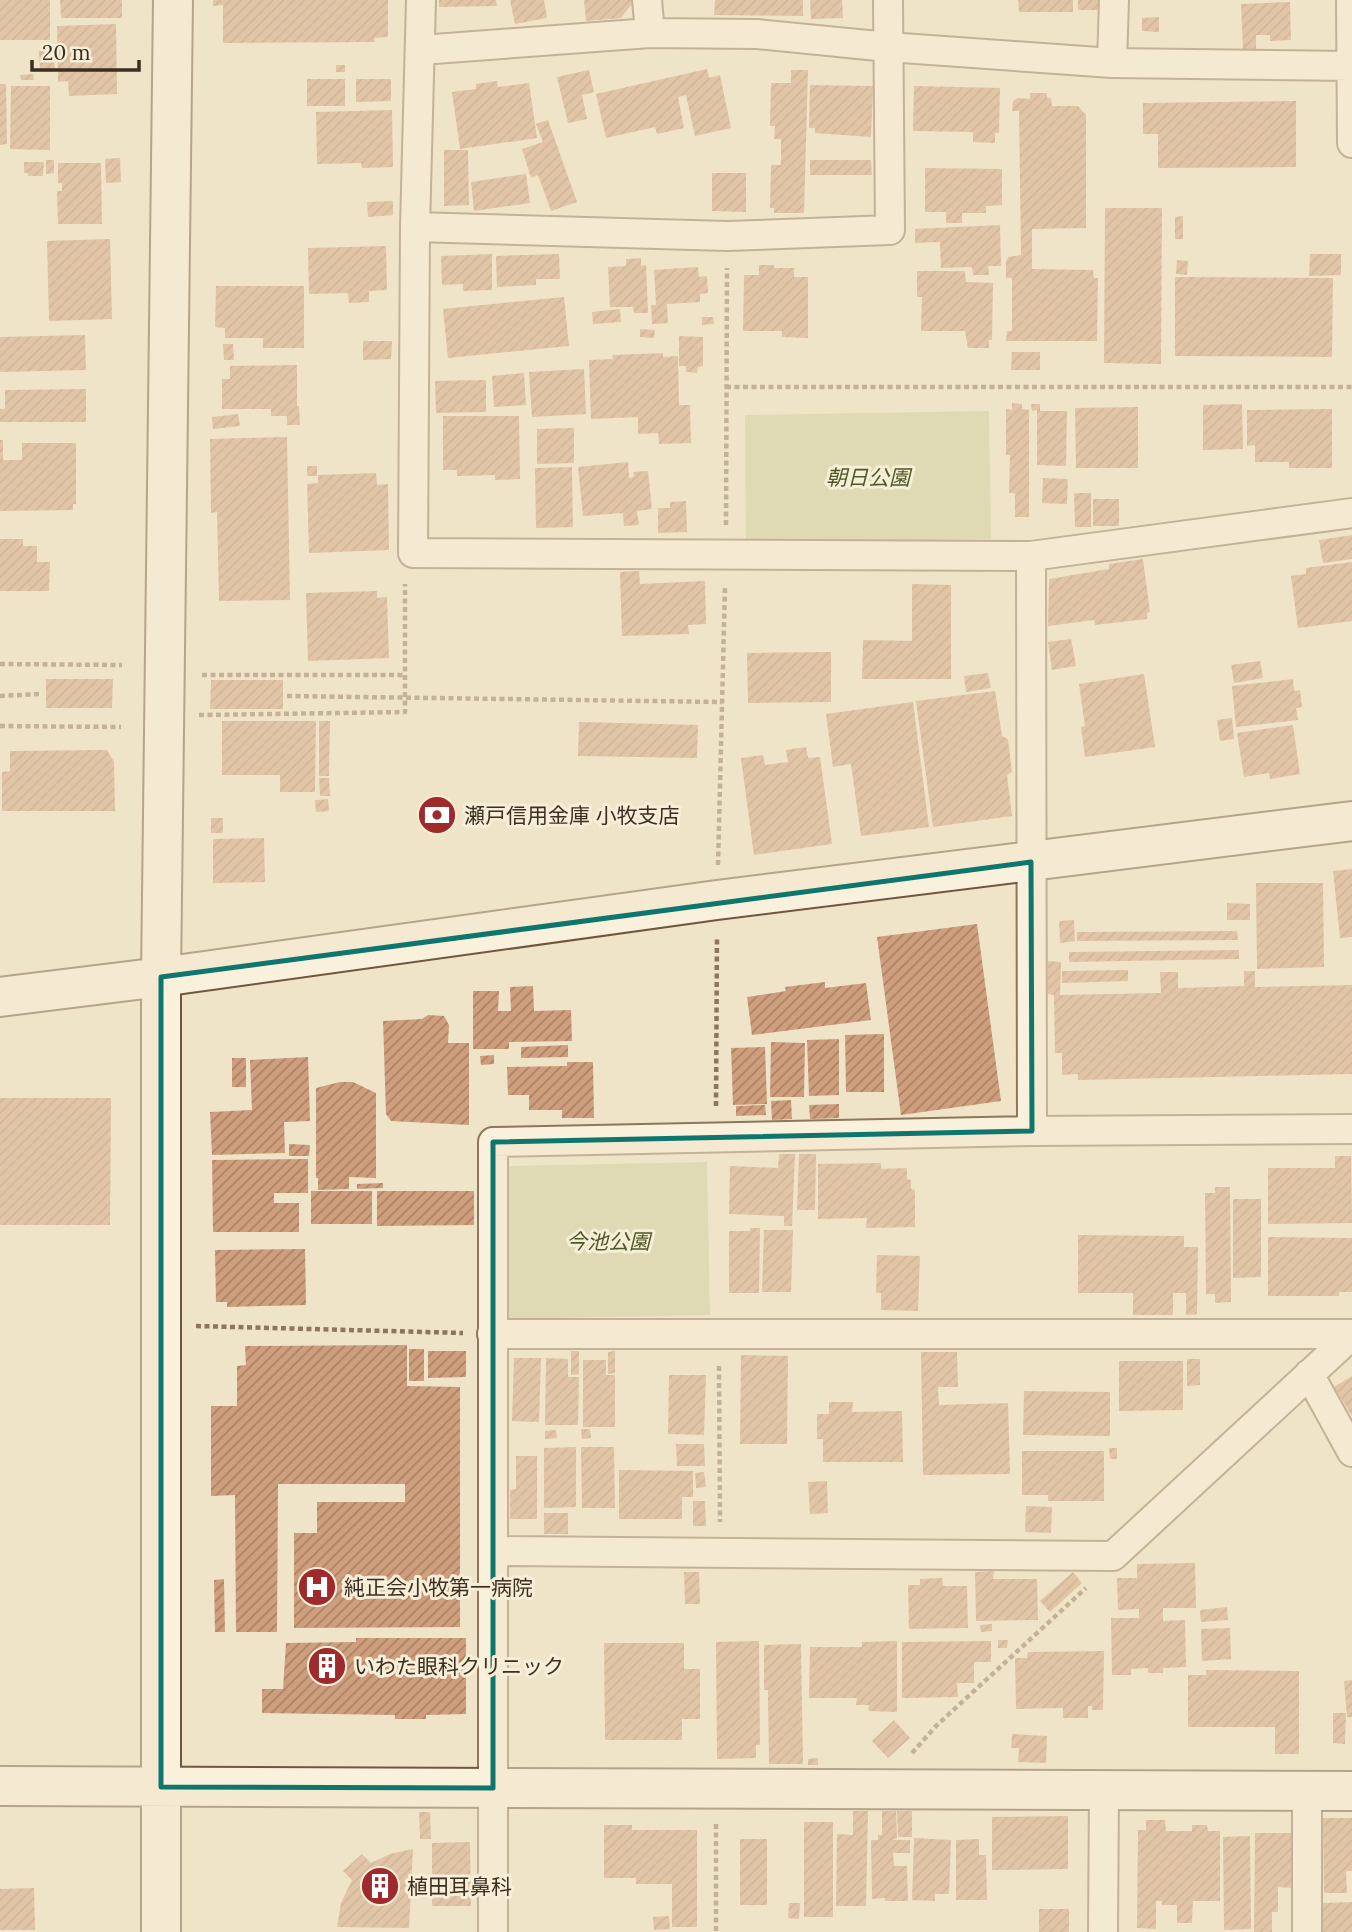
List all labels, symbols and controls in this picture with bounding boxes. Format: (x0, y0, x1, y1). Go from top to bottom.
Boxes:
scale bar (32, 28, 138, 72)
text: 20 m (42, 39, 91, 66)
park label: 朝日公園 (826, 464, 913, 491)
bank icon: 瀬戸信用金庫 小牧支店 (416, 794, 458, 836)
place label: 瀬戸信用金庫 小牧支店 (464, 802, 680, 829)
park label: 今池公園 (566, 1228, 653, 1255)
hospital icon: 純正会小牧第一病院 (296, 1566, 338, 1608)
place label: 純正会小牧第一病院 (344, 1574, 533, 1601)
building icon: いわた眼科クリニック (306, 1645, 348, 1687)
place label: いわた眼科クリニック (354, 1653, 564, 1680)
building icon: 植田耳鼻科 (359, 1865, 401, 1907)
place label: 植田耳鼻科 (407, 1873, 512, 1900)

